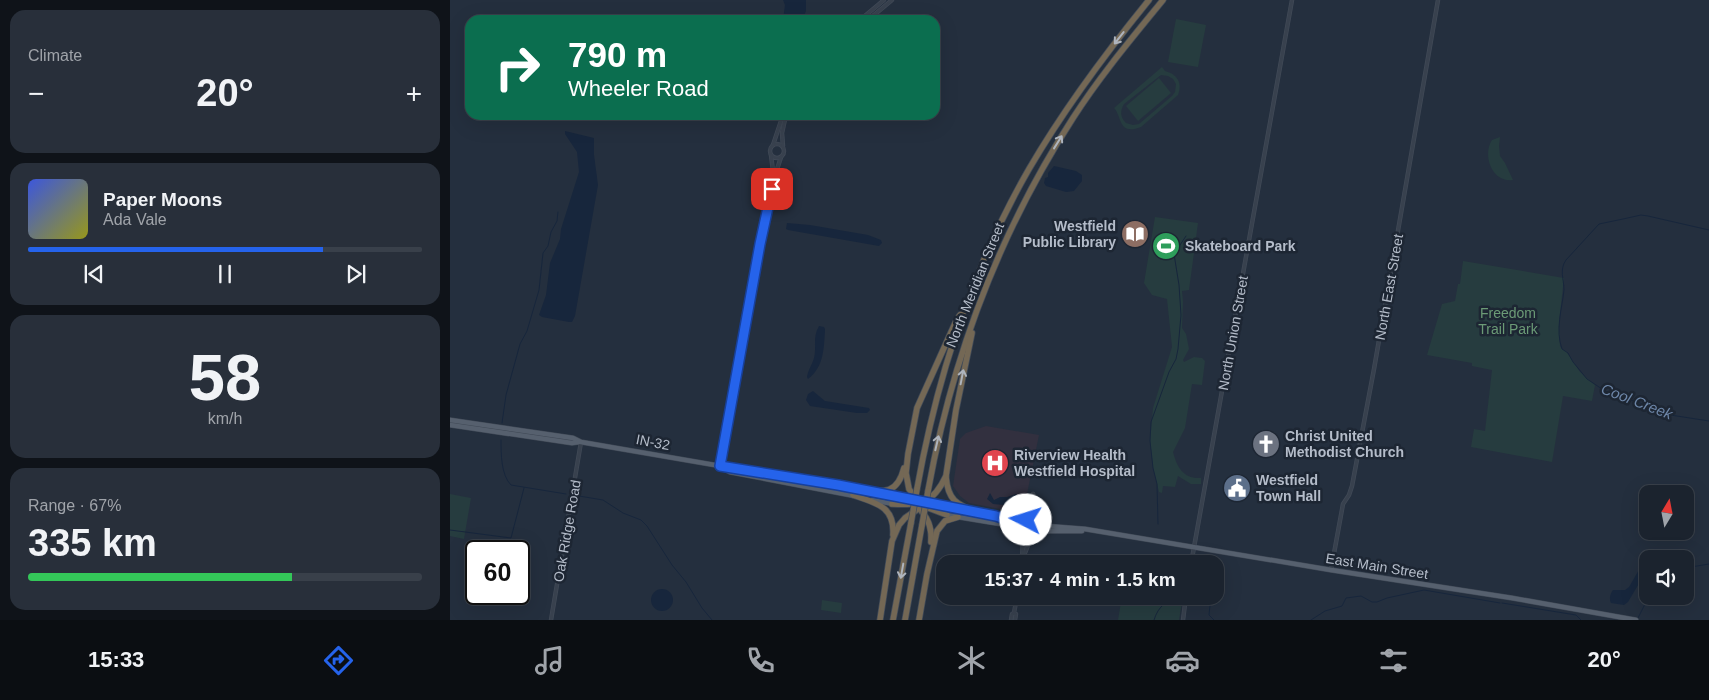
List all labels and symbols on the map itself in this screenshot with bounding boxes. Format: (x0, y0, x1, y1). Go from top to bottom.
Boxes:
one-way arrow (1113, 31, 1124, 44)
one-way arrow (1053, 136, 1063, 150)
pin (751, 168, 793, 210)
place label: Westfield Public Library (1023, 218, 1116, 250)
library icon: Westfield Public Library (1120, 219, 1150, 249)
street label: North Meridian Street (943, 220, 1007, 350)
sports icon: Skateboard Park (1151, 231, 1181, 261)
street label: North East Street (1372, 233, 1406, 341)
place label: Skateboard Park (1185, 238, 1296, 254)
street label: North Union Street (1215, 274, 1251, 391)
park label: Freedom Trail Park (1478, 305, 1539, 337)
one-way arrow (958, 369, 968, 385)
water label: Cool Creek (1599, 380, 1676, 423)
place label: Christ United Methodist Church (1285, 428, 1404, 460)
church icon: Christ United Methodist Church (1251, 429, 1281, 459)
street label: IN-32 (635, 431, 672, 453)
one-way arrow (933, 435, 942, 451)
place label: Riverview Health Westfield Hospital (1014, 447, 1135, 479)
hospital icon: Riverview Health Westfield Hospital (980, 448, 1010, 478)
place label: Westfield Town Hall (1256, 472, 1321, 504)
public building icon: Westfield Town Hall (1222, 473, 1252, 503)
street label: Oak Ridge Road (550, 479, 584, 583)
north arrow (1639, 485, 1694, 540)
position arrow (999, 493, 1051, 545)
speed limit sign: 60 (465, 540, 530, 605)
street label: East Main Street (1325, 550, 1429, 582)
one-way arrow (897, 562, 907, 578)

